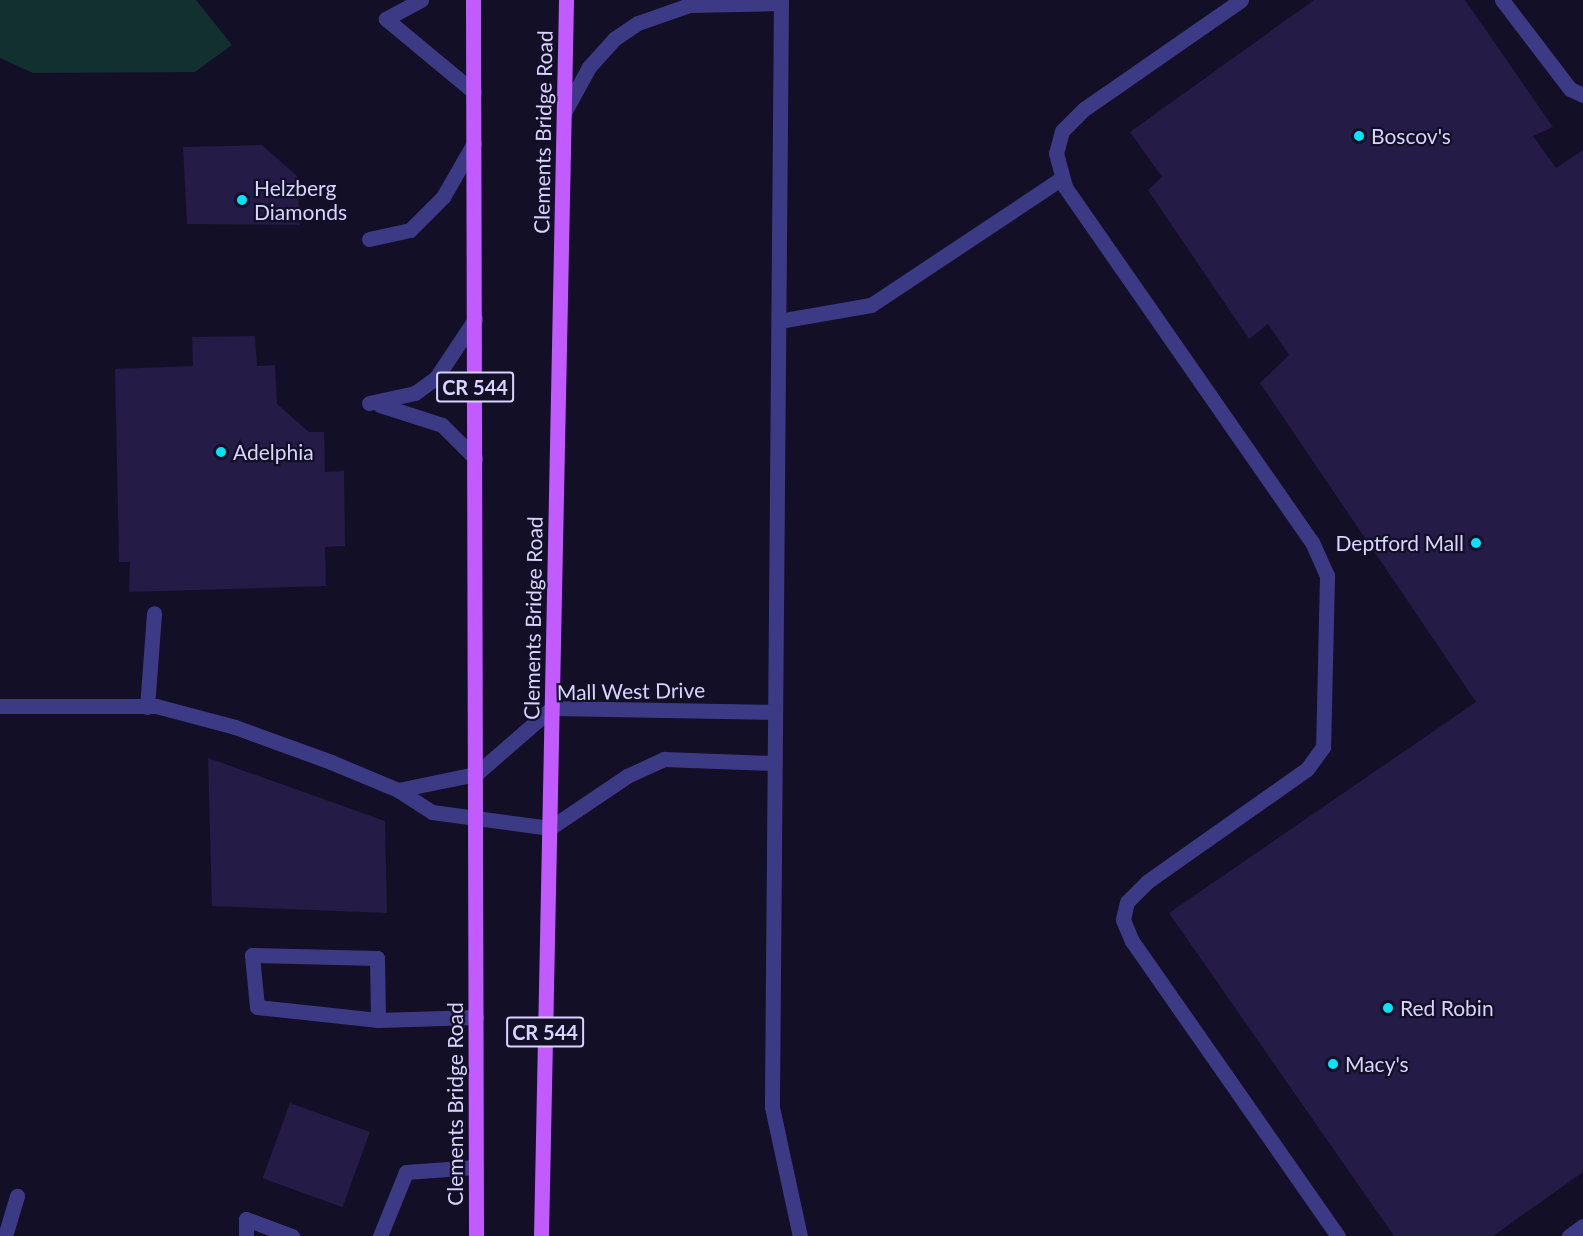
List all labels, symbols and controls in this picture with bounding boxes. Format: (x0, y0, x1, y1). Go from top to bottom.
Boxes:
street label: Clements Bridge Road (529, 30, 557, 234)
place label: Boscov's (1371, 123, 1451, 149)
marker: Boscov's (1352, 129, 1366, 143)
place label: Helzberg Diamonds (254, 175, 347, 225)
marker: Helzberg Diamonds (235, 193, 249, 207)
road number: CR 544 (436, 370, 514, 404)
place label: Adelphia (233, 439, 314, 465)
marker: Adelphia (214, 445, 228, 459)
street label: Clements Bridge Road (519, 516, 547, 720)
place label: Deptford Mall (1336, 530, 1464, 556)
marker: Deptford Mall (1469, 536, 1483, 550)
street label: Mall West Drive (556, 677, 706, 705)
place label: Red Robin (1400, 995, 1494, 1021)
marker: Red Robin (1381, 1001, 1395, 1015)
street label: Clements Bridge Road (442, 1002, 468, 1206)
road number: CR 544 (506, 1015, 584, 1049)
place label: Macy's (1345, 1051, 1409, 1077)
marker: Macy's (1326, 1057, 1340, 1071)

